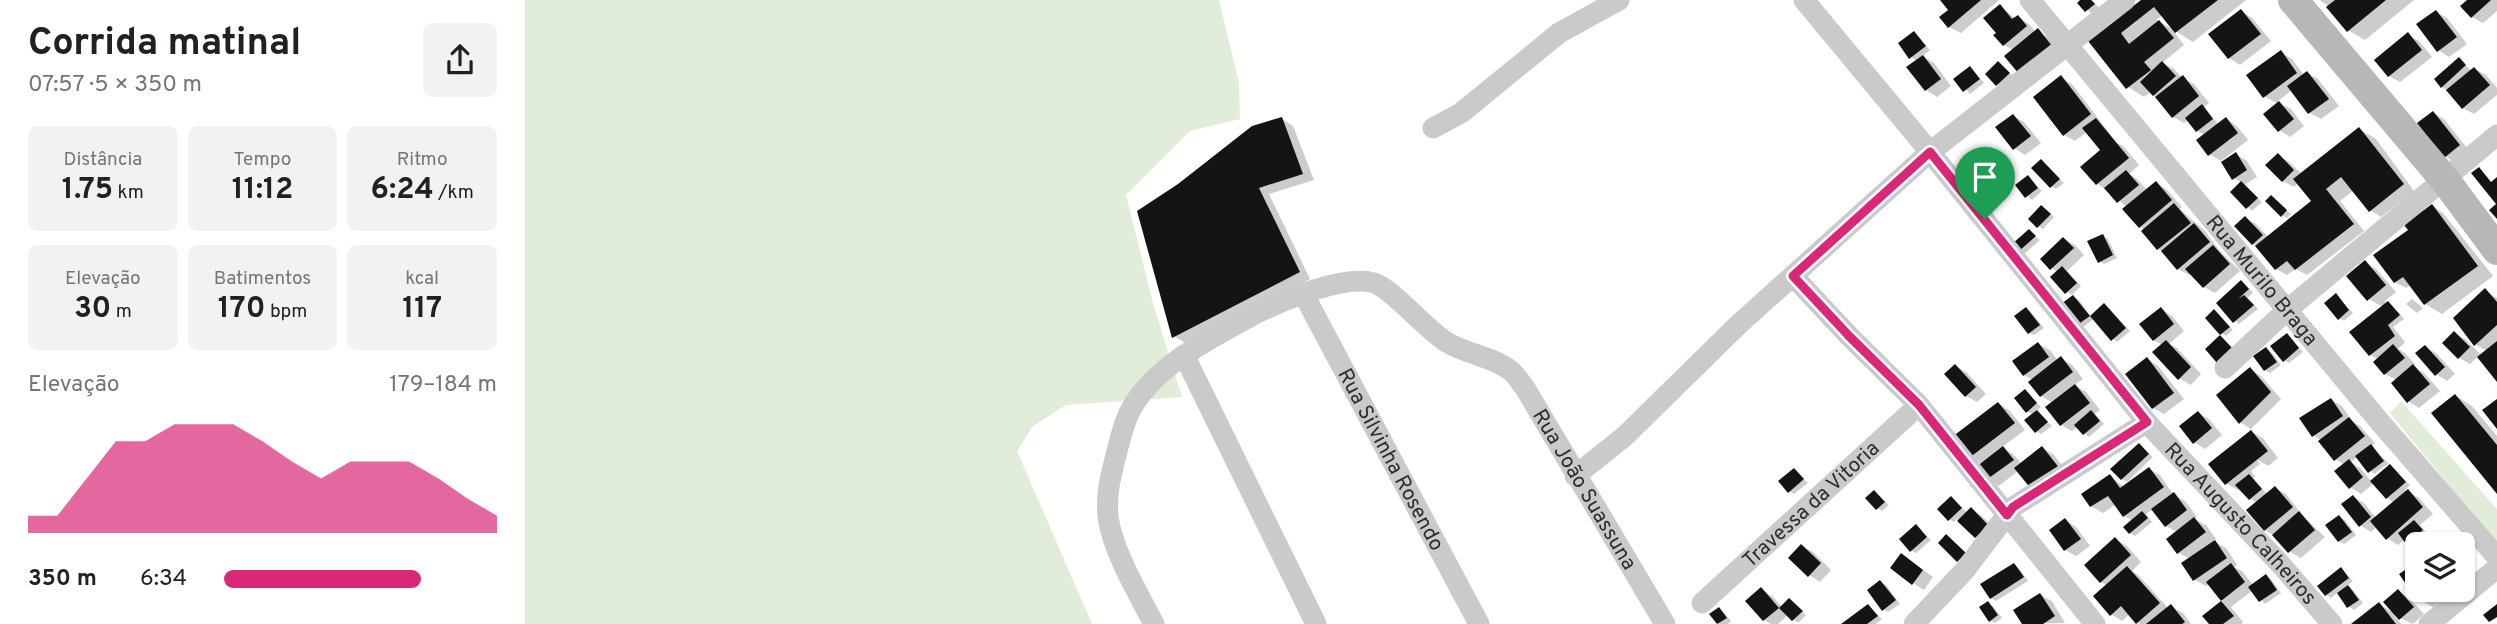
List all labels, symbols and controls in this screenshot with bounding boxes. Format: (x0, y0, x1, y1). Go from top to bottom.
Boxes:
text: Corrida matinal (28, 20, 301, 69)
button: share (423, 23, 497, 97)
text: 07:57 · 5 × 350 m (28, 71, 202, 100)
pin (1955, 147, 2015, 219)
text: Distância (63, 148, 142, 172)
text: Tempo (234, 148, 291, 172)
text: Ritmo (397, 148, 448, 172)
icon: arrive (1966, 158, 2004, 196)
text: 1.75 (62, 172, 113, 209)
text: 11:12 (232, 172, 293, 209)
text: 6:24 (371, 172, 434, 209)
text: km (113, 181, 144, 205)
text: /km (434, 181, 474, 205)
street label: Rua Murilo Braga (2199, 210, 2323, 352)
text: Elevação (65, 267, 141, 291)
text: Batimentos (214, 267, 311, 291)
text: kcal (405, 267, 439, 291)
text: 30 (74, 291, 111, 328)
text: 170 (218, 291, 266, 328)
text: 117 (402, 291, 442, 328)
text: m (111, 300, 132, 324)
text: bpm (266, 300, 307, 324)
street label: Rua Silvinha Rosendo (1331, 364, 1450, 556)
text: Elevação (28, 371, 120, 400)
text: 179–184 m (389, 371, 497, 400)
street label: Rua João Suassuna (1525, 404, 1642, 575)
street label: Travessa da Vitoria (1737, 436, 1886, 574)
street label: Rua Augusto Calheiros (2158, 437, 2322, 611)
map controls (2405, 532, 2475, 602)
button: layers (2405, 532, 2475, 602)
text: 350 m (28, 565, 97, 594)
text: 6:34 (140, 565, 187, 594)

